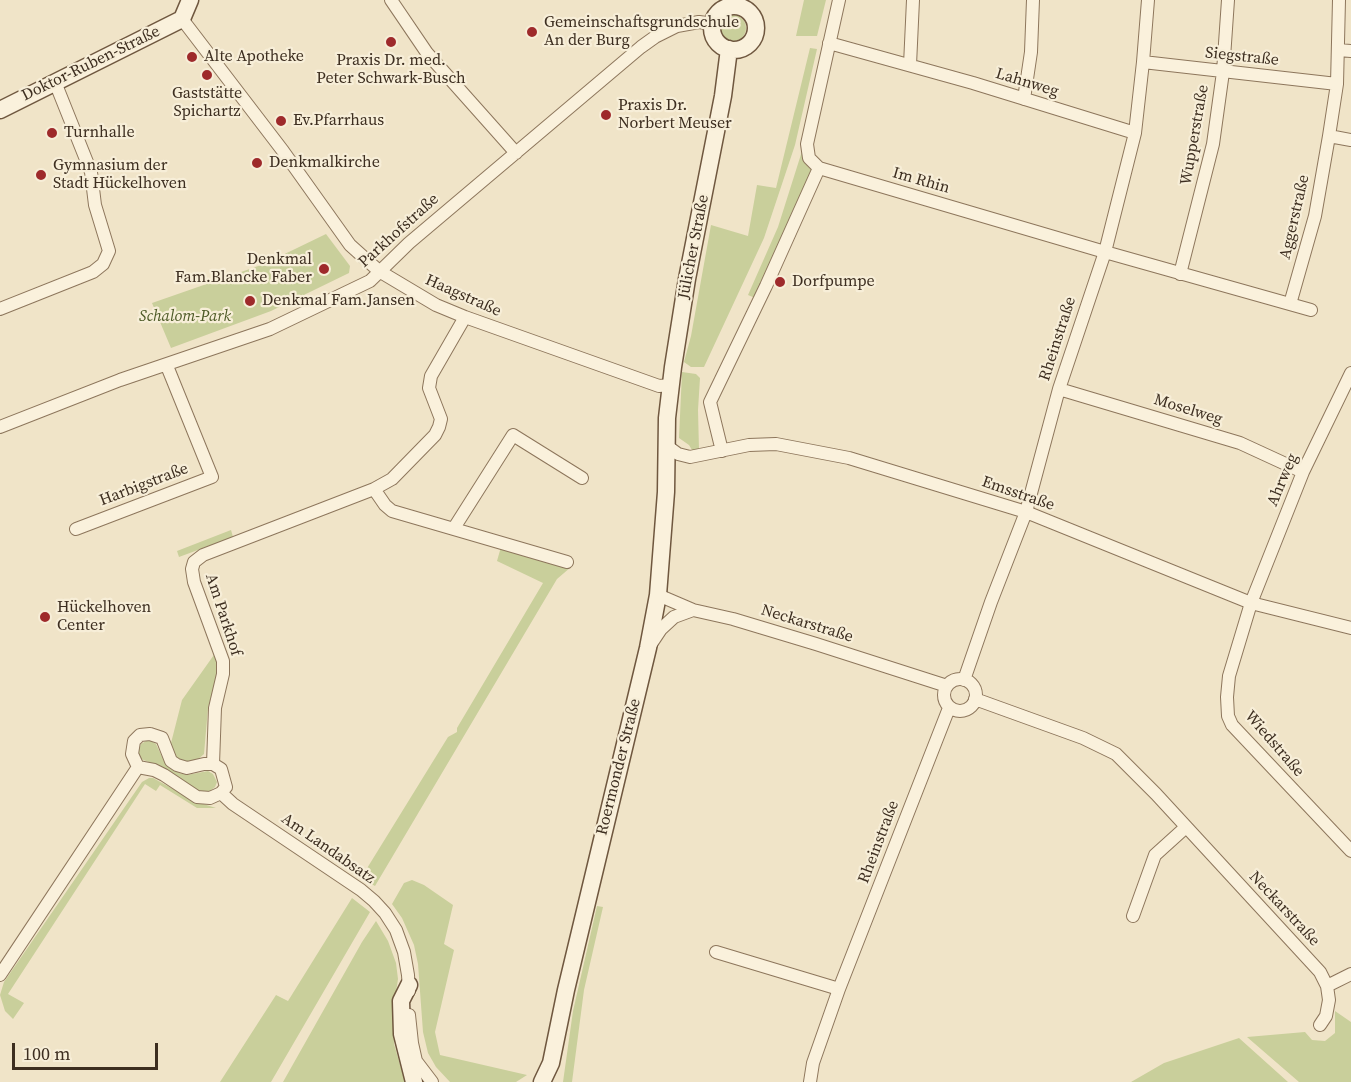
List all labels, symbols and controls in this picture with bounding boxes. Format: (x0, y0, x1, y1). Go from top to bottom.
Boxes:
place label: Gemeinschaftsgrundschule An der Burg (544, 13, 739, 51)
street label: Doktor-Ruben-Straße (19, 22, 163, 106)
marker: Gemeinschaftsgrundschule An der Burg (525, 25, 539, 39)
marker: Praxis Dr. med. Peter Schwark-Busch (384, 35, 398, 49)
street label: Siegstraße (1204, 44, 1280, 70)
place label: Alte Apotheke (204, 47, 304, 67)
marker: Alte Apotheke (185, 50, 199, 64)
place label: Praxis Dr. med. Peter Schwark-Busch (316, 51, 466, 89)
street label: Lahnweg (993, 64, 1061, 102)
marker: Gaststätte Spichartz (200, 68, 214, 82)
street label: Wupperstraße (1177, 83, 1213, 187)
place label: Gaststätte Spichartz (172, 84, 242, 122)
place label: Praxis Dr. Norbert Meuser (618, 96, 732, 134)
marker: Praxis Dr. Norbert Meuser (599, 108, 613, 122)
place label: Ev.Pfarrhaus (293, 111, 384, 131)
marker: Ev.Pfarrhaus (274, 114, 288, 128)
place label: Turnhalle (64, 123, 135, 143)
marker: Turnhalle (45, 126, 59, 140)
place label: Denkmalkirche (269, 153, 380, 173)
place label: Gymnasium der Stadt Hückelhoven (53, 156, 187, 194)
marker: Denkmalkirche (250, 156, 264, 170)
street label: Im Rhin (890, 164, 952, 198)
marker: Gymnasium der Stadt Hückelhoven (34, 168, 48, 182)
street label: Aggerstraße (1276, 173, 1314, 261)
street label: Parkhofstraße (355, 190, 443, 272)
street label: Jülicher Straße (674, 193, 714, 301)
place label: Denkmal Fam.Blancke Faber (175, 250, 312, 288)
marker: Denkmal Fam.Blancke Faber (317, 262, 331, 276)
street label: Haagstraße (422, 271, 504, 321)
place label: Dorfpumpe (792, 272, 875, 292)
marker: Dorfpumpe (773, 275, 787, 289)
place label: Denkmal Fam.Jansen (262, 291, 415, 311)
marker: Denkmal Fam.Jansen (243, 294, 257, 308)
street label: Rheinstraße (1035, 295, 1081, 383)
park label: Schalom-Park (139, 307, 231, 327)
street label: Moselweg (1151, 390, 1225, 430)
street label: Ahrweg (1263, 451, 1303, 509)
street label: Harbigstraße (97, 459, 191, 511)
street label: Emsstraße (979, 473, 1057, 515)
street label: Am Parkhof (201, 571, 245, 659)
place label: Hückelhoven Center (57, 598, 151, 636)
street label: Neckarstraße (759, 601, 855, 647)
marker: Hückelhoven Center (38, 610, 52, 624)
street label: Roermonder Straße (593, 697, 645, 837)
street label: Wiedstraße (1240, 707, 1308, 781)
street label: Rheinstraße (854, 798, 904, 886)
street label: Am Landabsatz (277, 810, 379, 888)
street label: Neckarstraße (1244, 868, 1324, 950)
scale bar (15, 1031, 160, 1069)
text: 100 m (23, 1041, 70, 1066)

